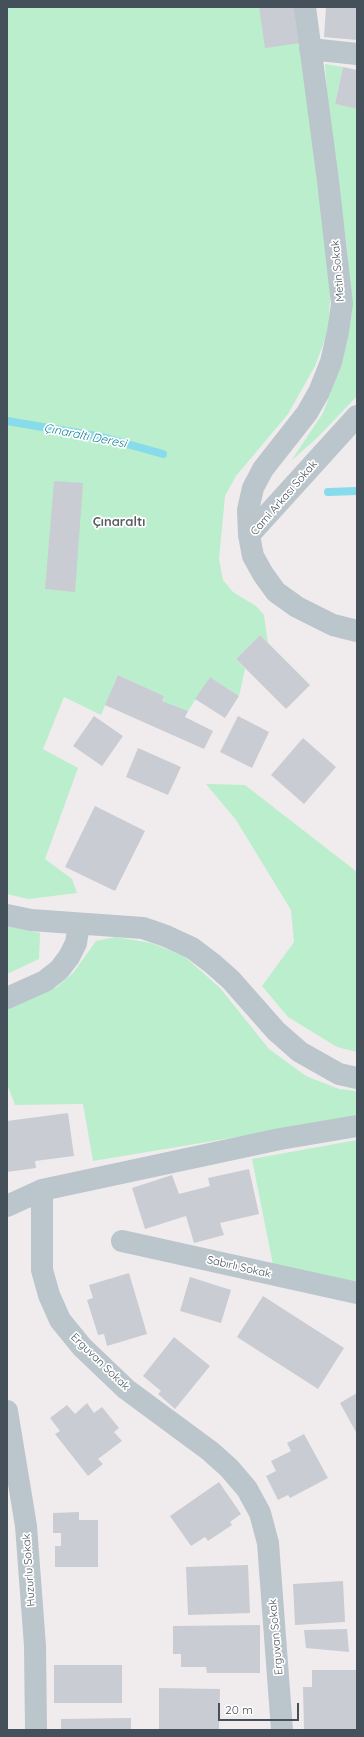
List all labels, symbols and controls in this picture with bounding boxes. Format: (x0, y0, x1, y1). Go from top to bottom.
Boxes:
street label: Metin Sokak (329, 240, 347, 302)
water label: Çınaraltı Deresi (42, 421, 128, 451)
street label: Cami Arkası Sokak (248, 458, 320, 538)
district label: Çınaraltı (93, 514, 145, 530)
street label: Sabırlı Sokak (206, 1253, 272, 1281)
street label: Erguvan Sokak (68, 1331, 132, 1393)
street label: Huzurlu Sokak (20, 1533, 38, 1607)
street label: Erguvan Sokak (266, 1598, 286, 1676)
scale bar (220, 1695, 301, 1721)
text: 20 m (225, 1702, 253, 1717)

